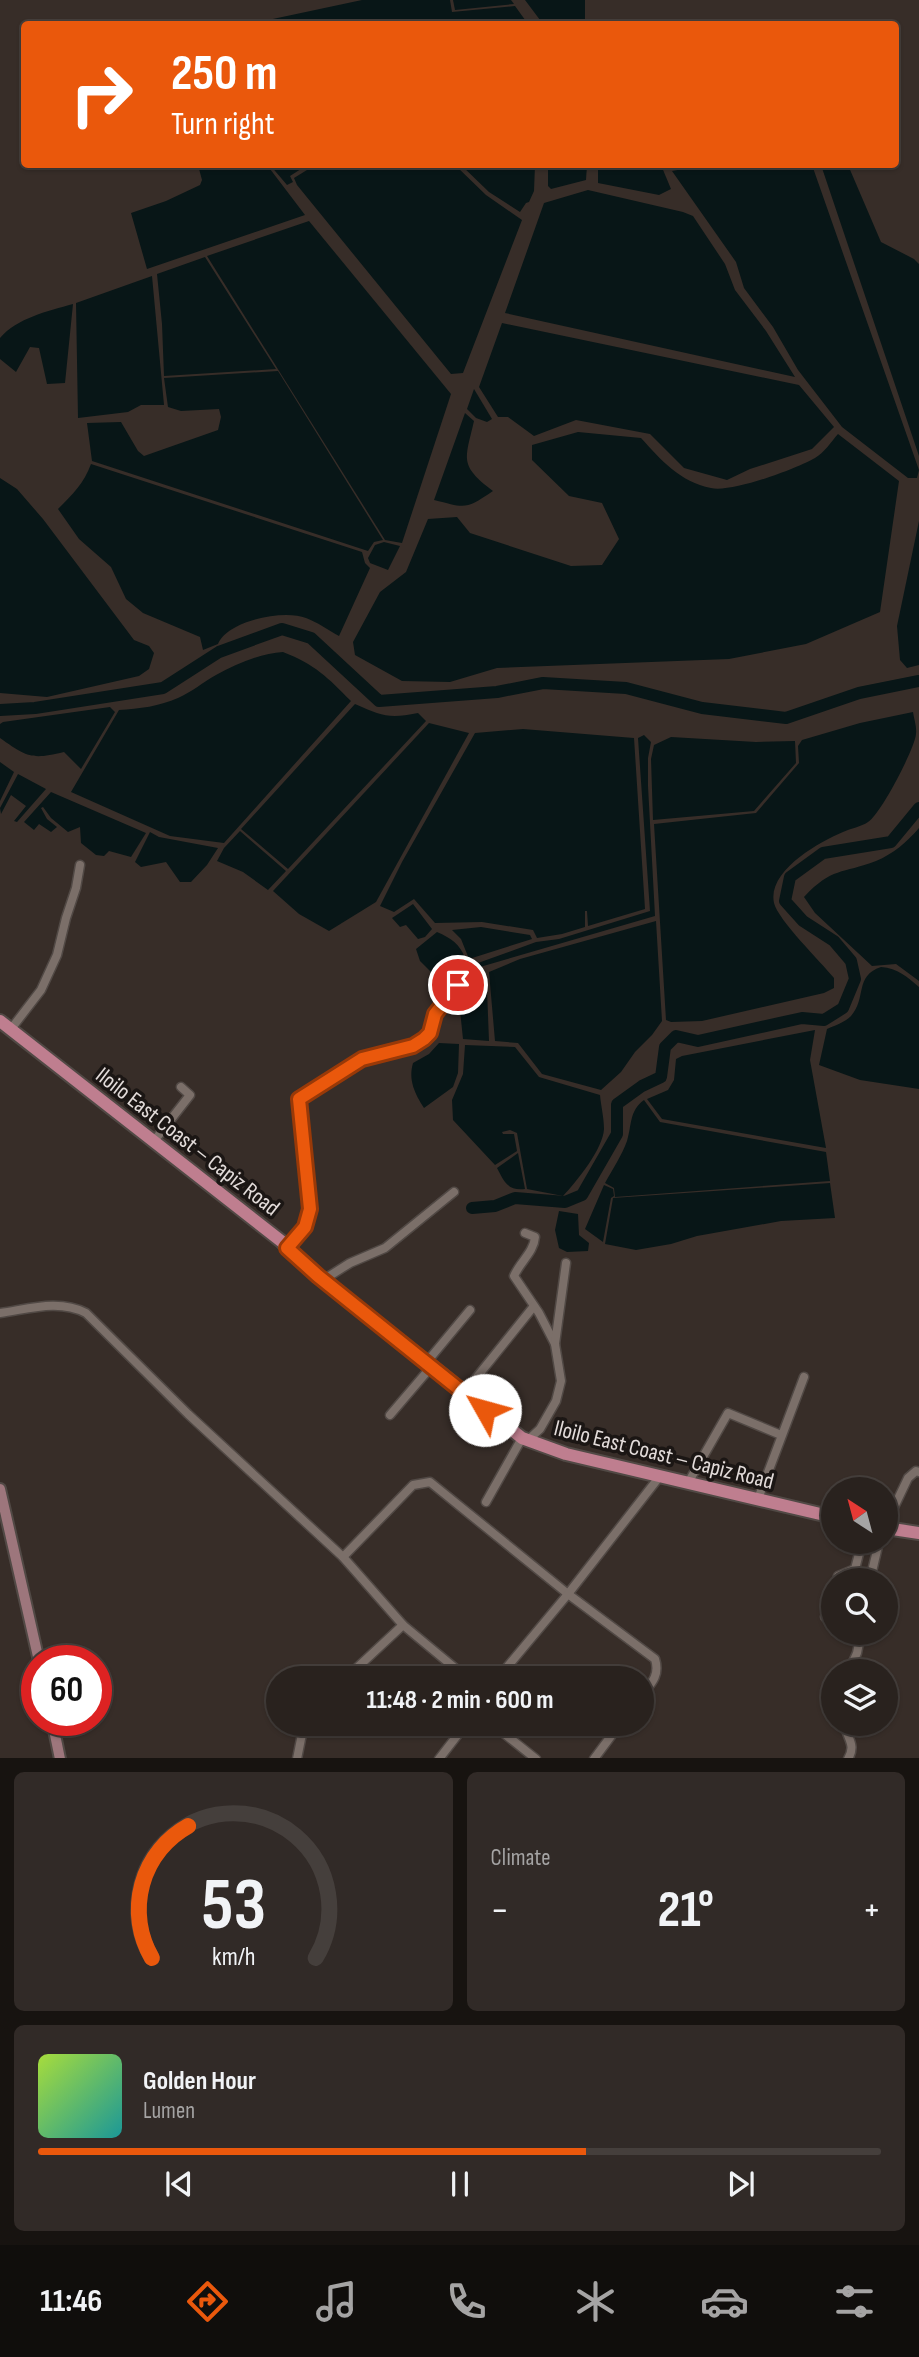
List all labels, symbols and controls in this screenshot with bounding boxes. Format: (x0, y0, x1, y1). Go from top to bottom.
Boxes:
text: 250 m (171, 45, 277, 104)
icon: right (56, 49, 147, 140)
text: Turn right (171, 105, 275, 144)
pin (428, 955, 488, 1015)
icon: arrive (439, 966, 477, 1004)
street label: Iloilo East Coast – Capiz Road (90, 1061, 285, 1222)
position arrow (448, 1373, 522, 1447)
street label: Iloilo East Coast – Capiz Road (551, 1414, 777, 1496)
north arrow (821, 1477, 898, 1554)
map controls (821, 1477, 898, 1736)
button: search (821, 1568, 898, 1645)
speed limit sign: 60 (21, 1645, 112, 1736)
button: layers (821, 1659, 898, 1736)
text: 11:48 · 2 min · 600 m (366, 1685, 554, 1716)
text: Climate (491, 1844, 550, 1872)
text: 53 (201, 1862, 266, 1950)
text: 21° (658, 1879, 714, 1942)
text: − (491, 1888, 509, 1933)
text: + (862, 1888, 881, 1933)
text: km/h (212, 1941, 255, 1972)
text: Golden Hour (143, 2066, 256, 2097)
text: Lumen (143, 2097, 195, 2125)
icon: previous (160, 2165, 198, 2203)
icon: pause (441, 2165, 479, 2203)
icon: next (722, 2165, 760, 2203)
icon: directions (183, 2277, 232, 2326)
icon: music (312, 2277, 361, 2326)
icon: phone (442, 2277, 491, 2326)
icon: climate (571, 2277, 620, 2326)
icon: car (700, 2277, 749, 2326)
icon: filters (830, 2277, 879, 2326)
text: 11:46 (40, 2282, 102, 2321)

